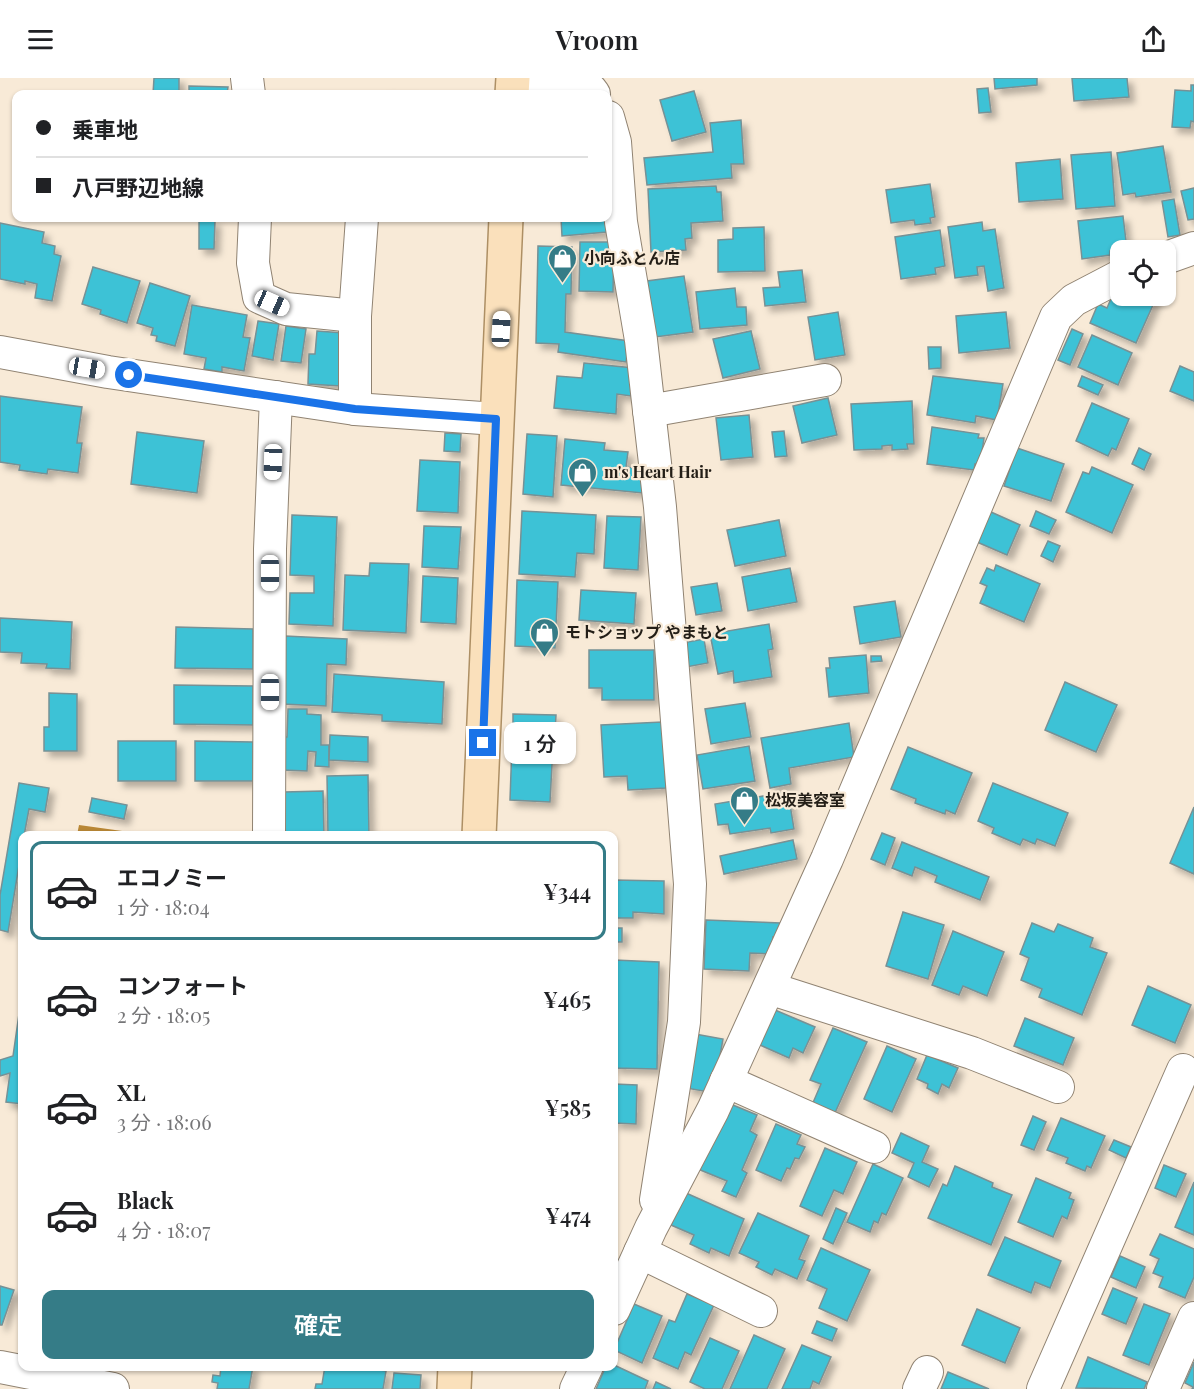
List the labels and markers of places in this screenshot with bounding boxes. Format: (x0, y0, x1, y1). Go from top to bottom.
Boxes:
shop icon: 小向ふとん店 (547, 242, 579, 284)
place label: 小向ふとん店 (584, 247, 680, 268)
shop icon: m's Heart Hair (567, 456, 599, 498)
place label: m's Heart Hair (604, 461, 712, 482)
shop icon: モトショップ やまもと (528, 616, 560, 658)
place label: モトショップ やまもと (565, 621, 728, 642)
shop icon: 松坂美容室 (728, 784, 760, 826)
place label: 松坂美容室 (765, 789, 845, 810)

